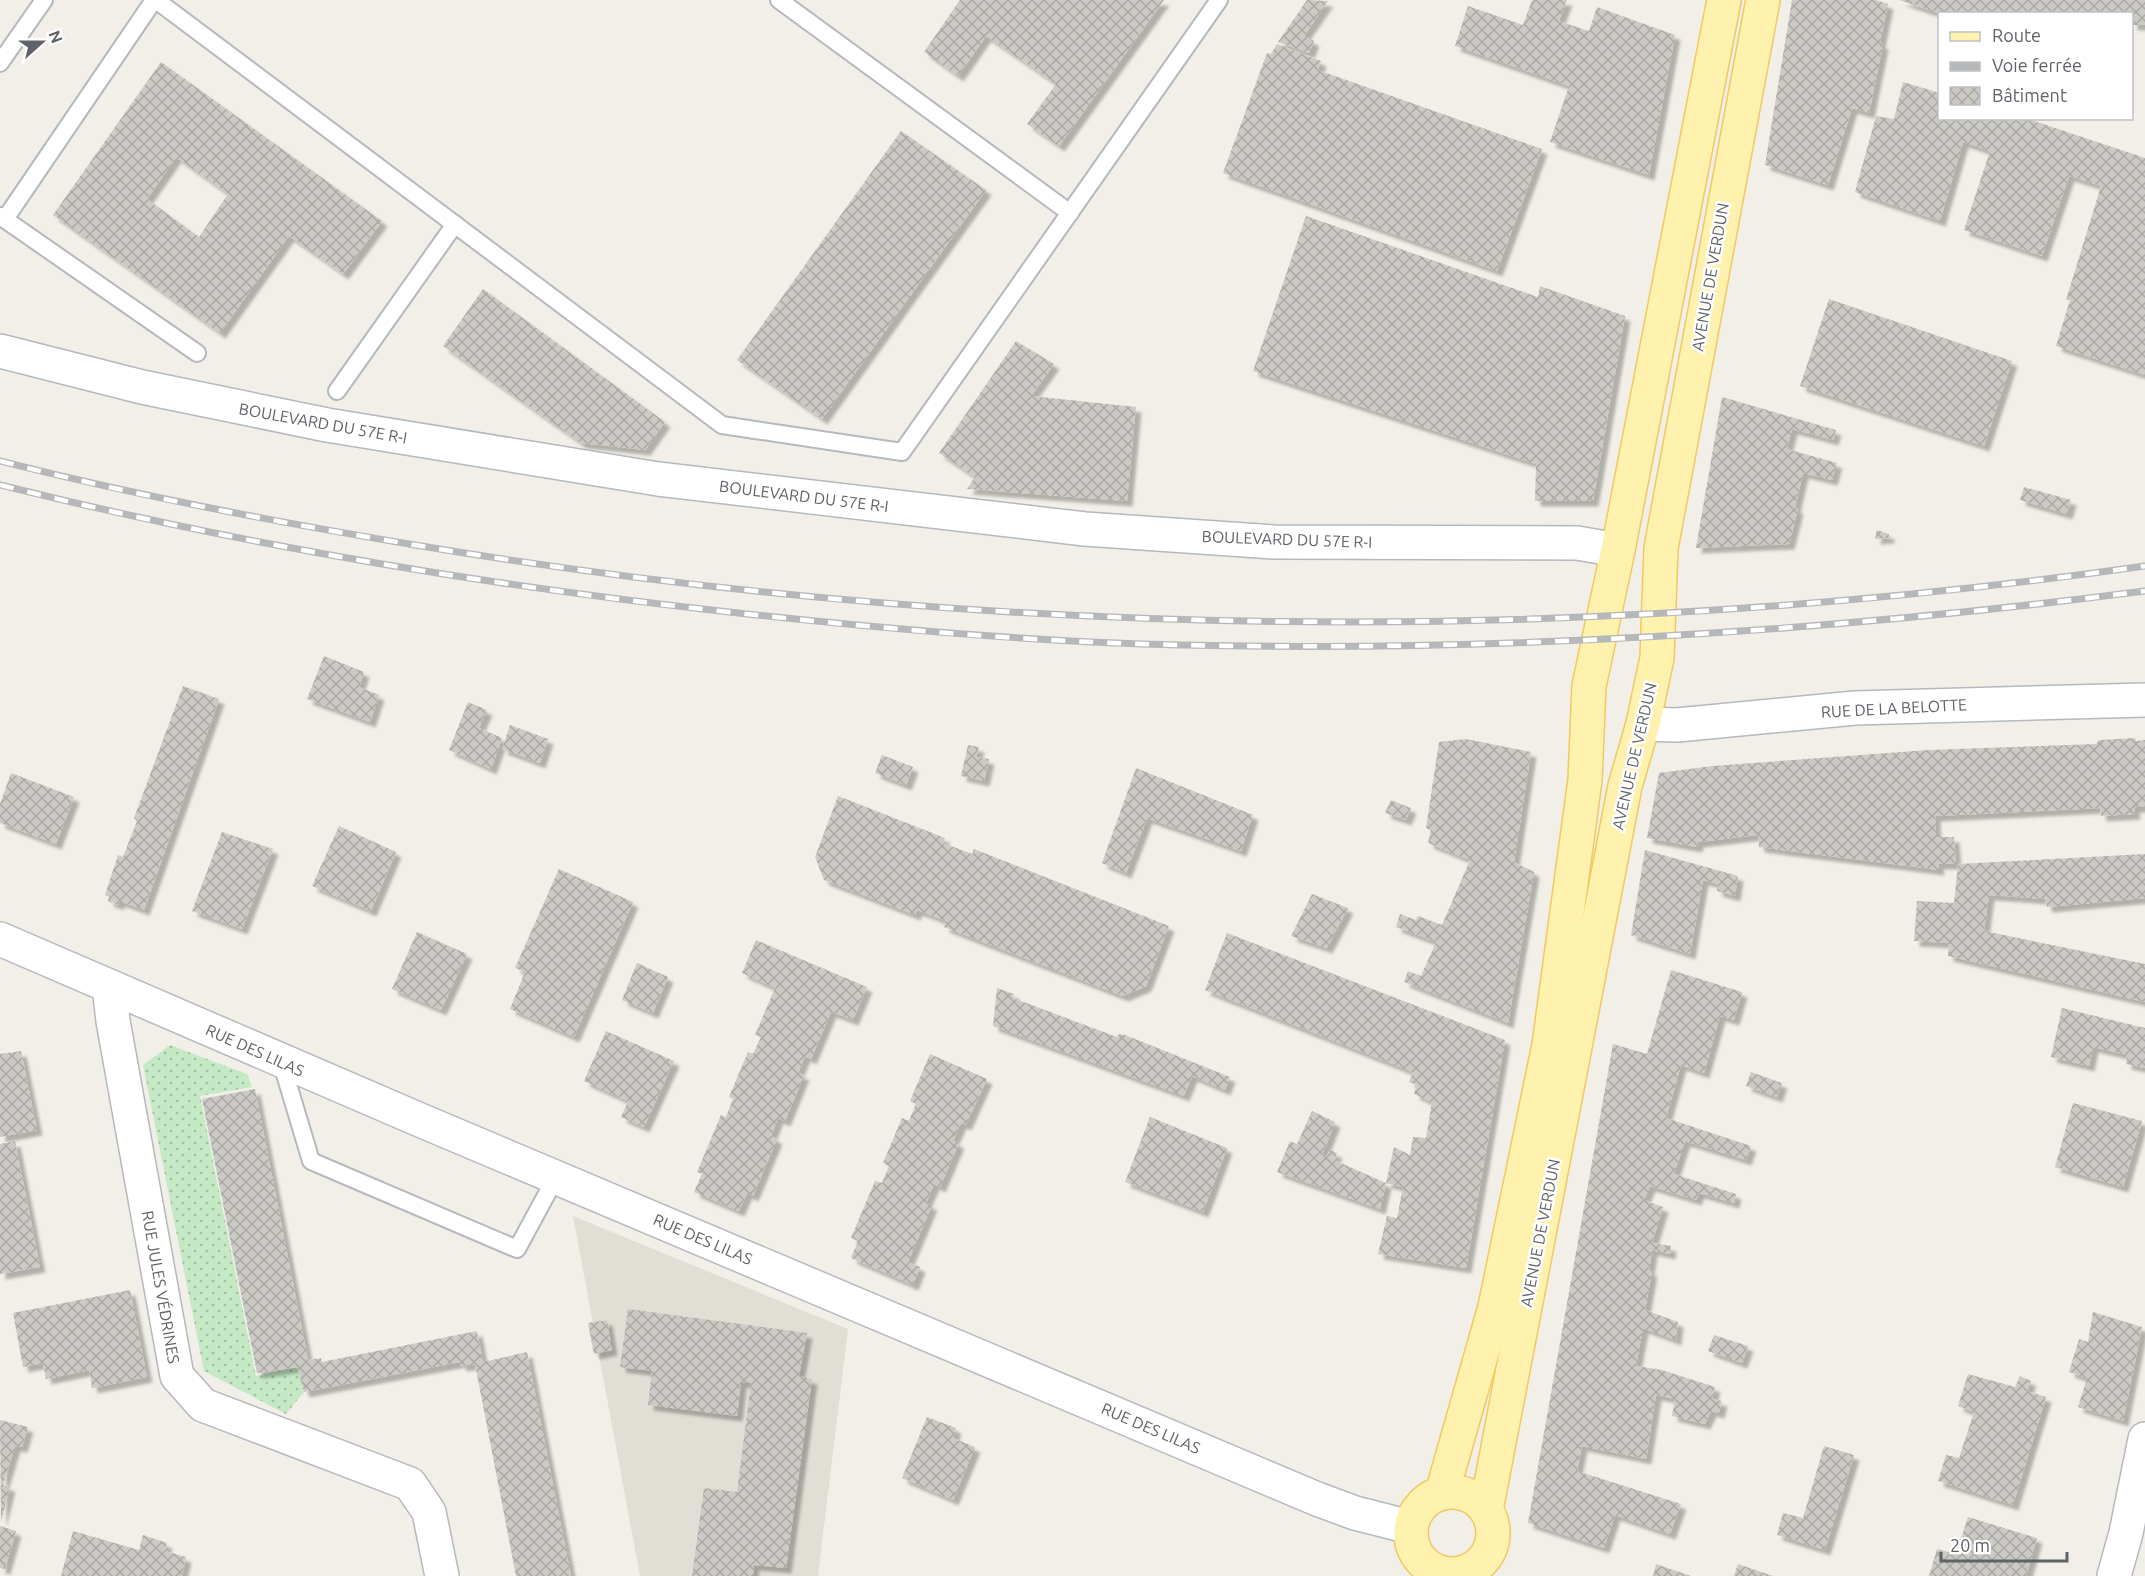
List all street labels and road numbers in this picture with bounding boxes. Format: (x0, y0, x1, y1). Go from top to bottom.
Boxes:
street label: AVENUE DE VERDUN (1688, 201, 1732, 353)
street label: BOULEVARD DU 57E R-I (237, 399, 409, 447)
street label: BOULEVARD DU 57E R-I (718, 477, 890, 515)
street label: BOULEVARD DU 57E R-I (1201, 527, 1373, 551)
street label: AVENUE DE VERDUN (1608, 681, 1660, 831)
street label: RUE DE LA BELOTTE (1821, 695, 1967, 721)
street label: RUE DES LILAS (203, 1020, 307, 1080)
street label: AVENUE DE VERDUN (1517, 1157, 1563, 1309)
street label: RUE JULES VÉDRINES (139, 1209, 185, 1365)
street label: RUE DES LILAS (651, 1210, 755, 1268)
street label: RUE DES LILAS (1099, 1399, 1203, 1457)

